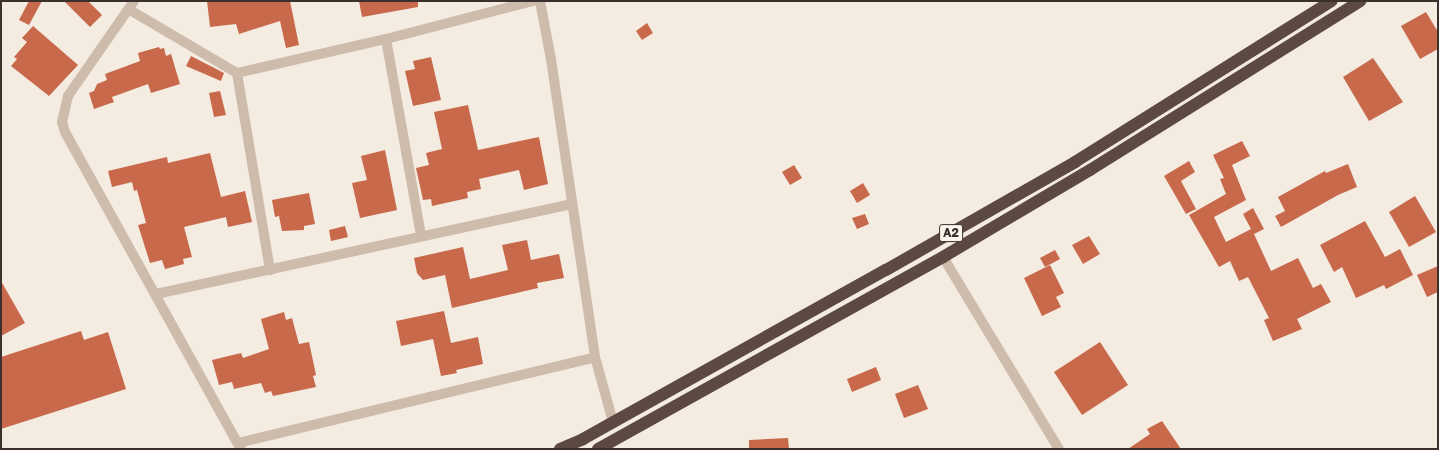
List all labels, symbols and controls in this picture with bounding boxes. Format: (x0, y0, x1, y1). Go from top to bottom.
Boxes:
road number: A2 (939, 223, 963, 243)

